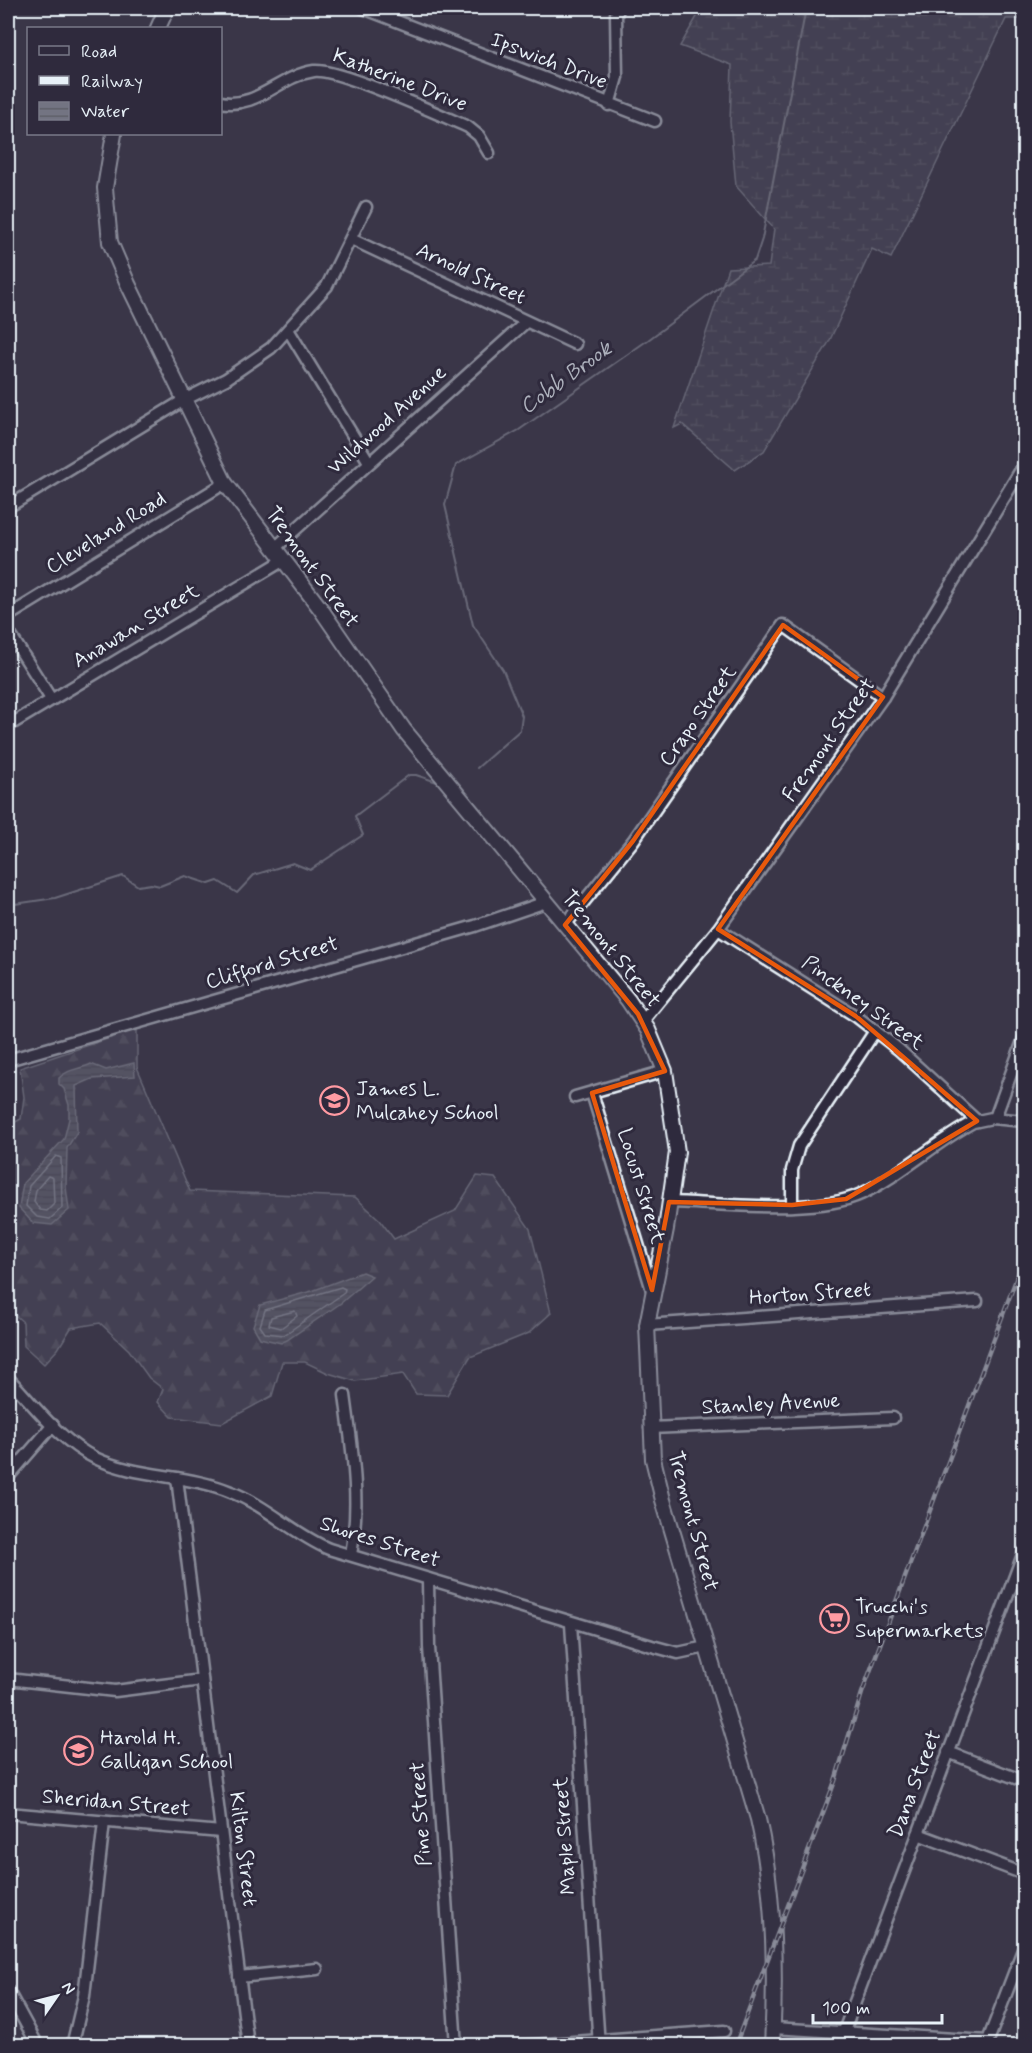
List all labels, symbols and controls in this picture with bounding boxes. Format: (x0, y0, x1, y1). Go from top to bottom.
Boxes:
street label: Ipswich Drive (487, 26, 611, 96)
legend (27, 27, 222, 135)
text: Road (81, 40, 117, 64)
street label: Katherine Drive (329, 41, 471, 119)
text: Railway (81, 70, 143, 94)
text: Water (81, 100, 130, 124)
street label: Arnold Street (412, 236, 530, 312)
water label: Cobb Brook (514, 334, 619, 421)
street label: Wildwood Avenue (321, 359, 453, 481)
street label: Cleveland Road (41, 485, 171, 581)
street label: Tremont Street (258, 501, 366, 633)
street label: Anawan Street (67, 577, 205, 675)
street label: Crapo Street (653, 659, 743, 772)
street label: Fremont Street (776, 672, 882, 808)
street label: Tremont Street (555, 884, 667, 1014)
street label: Clifford Street (202, 929, 343, 998)
street label: Pinckney Street (796, 949, 930, 1057)
place label: James L. Mulcahey School (356, 1075, 499, 1127)
school or university icon: James L. Mulcahey School (319, 1085, 351, 1117)
street label: Locust Street (610, 1125, 672, 1248)
street label: Horton Street (748, 1276, 872, 1312)
street label: Stanley Avenue (701, 1386, 841, 1422)
street label: Tremont Street (661, 1448, 725, 1594)
street label: Shores Street (316, 1509, 444, 1575)
place label: Trucchi's Supermarkets (855, 1593, 984, 1645)
supermarket icon: Trucchi's Supermarkets (818, 1603, 850, 1635)
place label: Harold H. Galligan School (100, 1724, 233, 1776)
street label: Dana Street (882, 1726, 948, 1842)
school or university icon: Harold H. Galligan School (63, 1734, 95, 1766)
street label: Pine Street (403, 1761, 439, 1867)
street label: Maple Street (547, 1775, 583, 1896)
street label: Sheridan Street (41, 1783, 191, 1823)
street label: Kilton Street (222, 1790, 264, 1908)
north arrow (27, 1966, 87, 2026)
text: N (56, 1978, 80, 1999)
scale bar (813, 1987, 942, 2025)
text: 100 m (822, 1997, 870, 2021)

